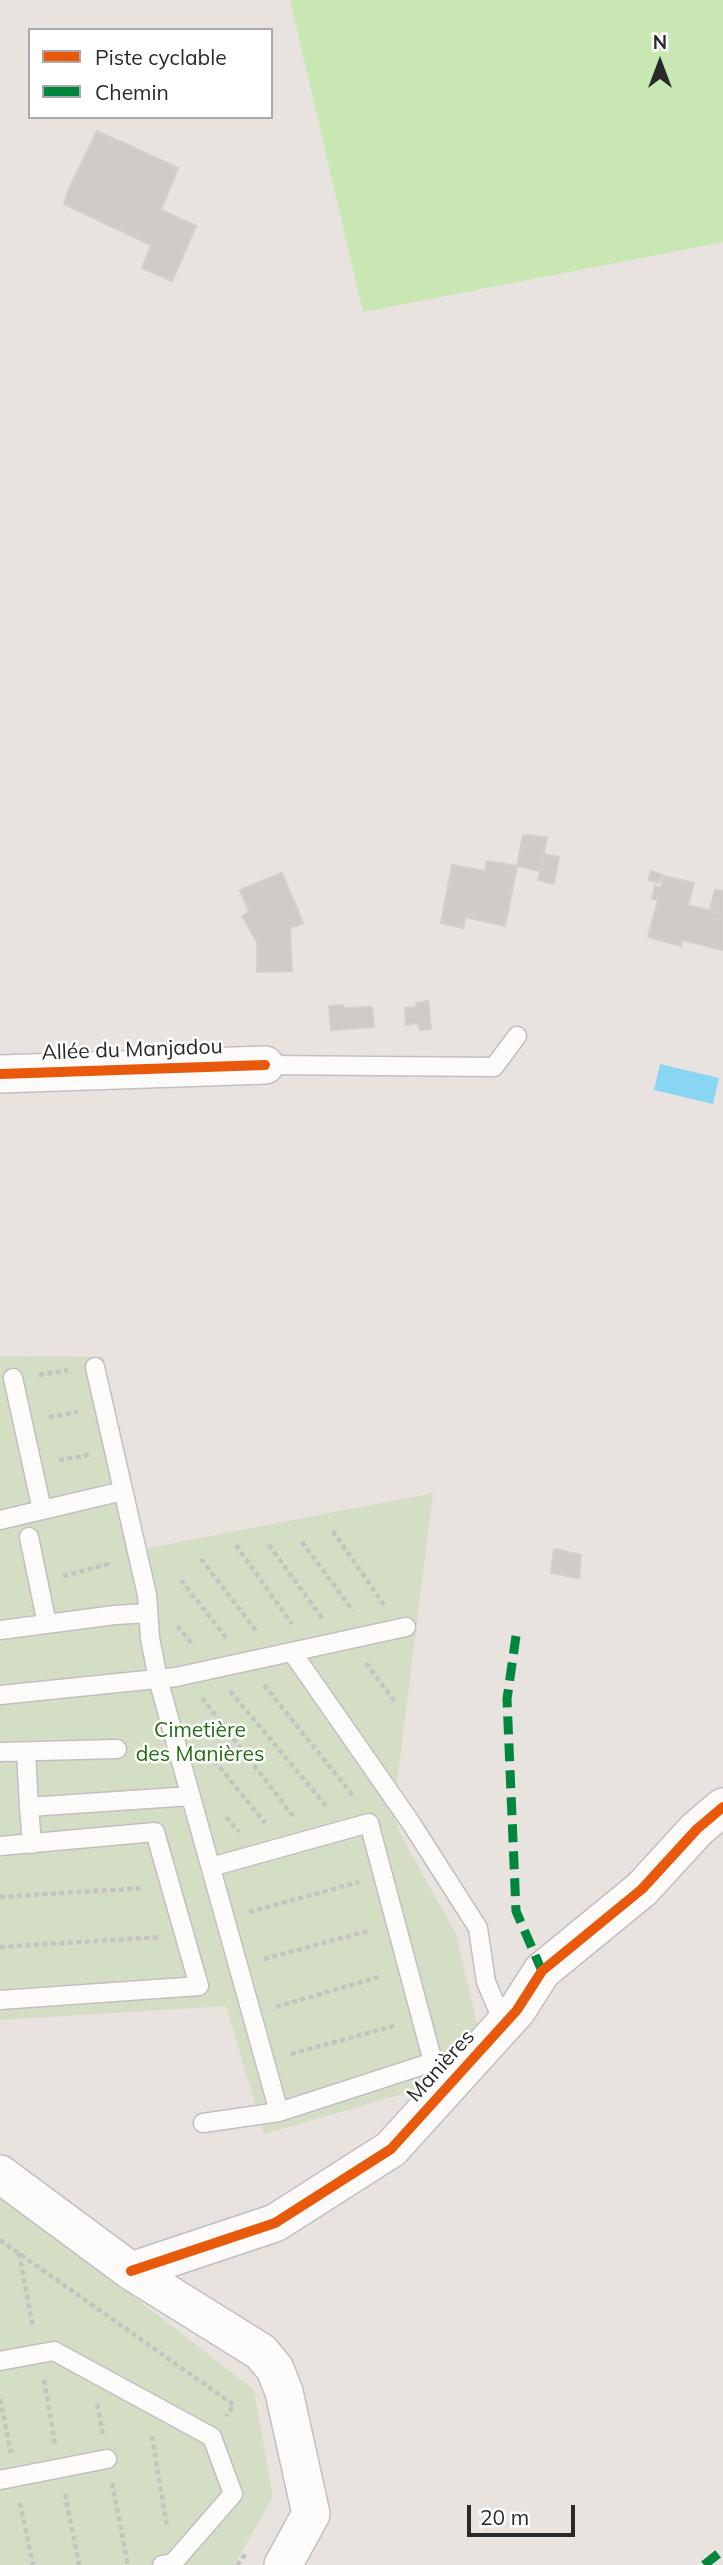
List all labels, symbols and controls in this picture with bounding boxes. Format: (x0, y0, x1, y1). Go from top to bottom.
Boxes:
legend (28, 28, 273, 119)
north arrow (625, 28, 695, 98)
text: N (653, 30, 667, 54)
text: Piste cyclable (95, 44, 227, 70)
text: Chemin (95, 79, 169, 105)
street label: Allée du Manjadou (41, 1034, 223, 1066)
park label: Cimetière des Manières (136, 1718, 264, 1768)
street label: Manières (402, 2025, 480, 2107)
scale bar (471, 2492, 580, 2536)
text: 20 m (480, 2504, 529, 2530)

